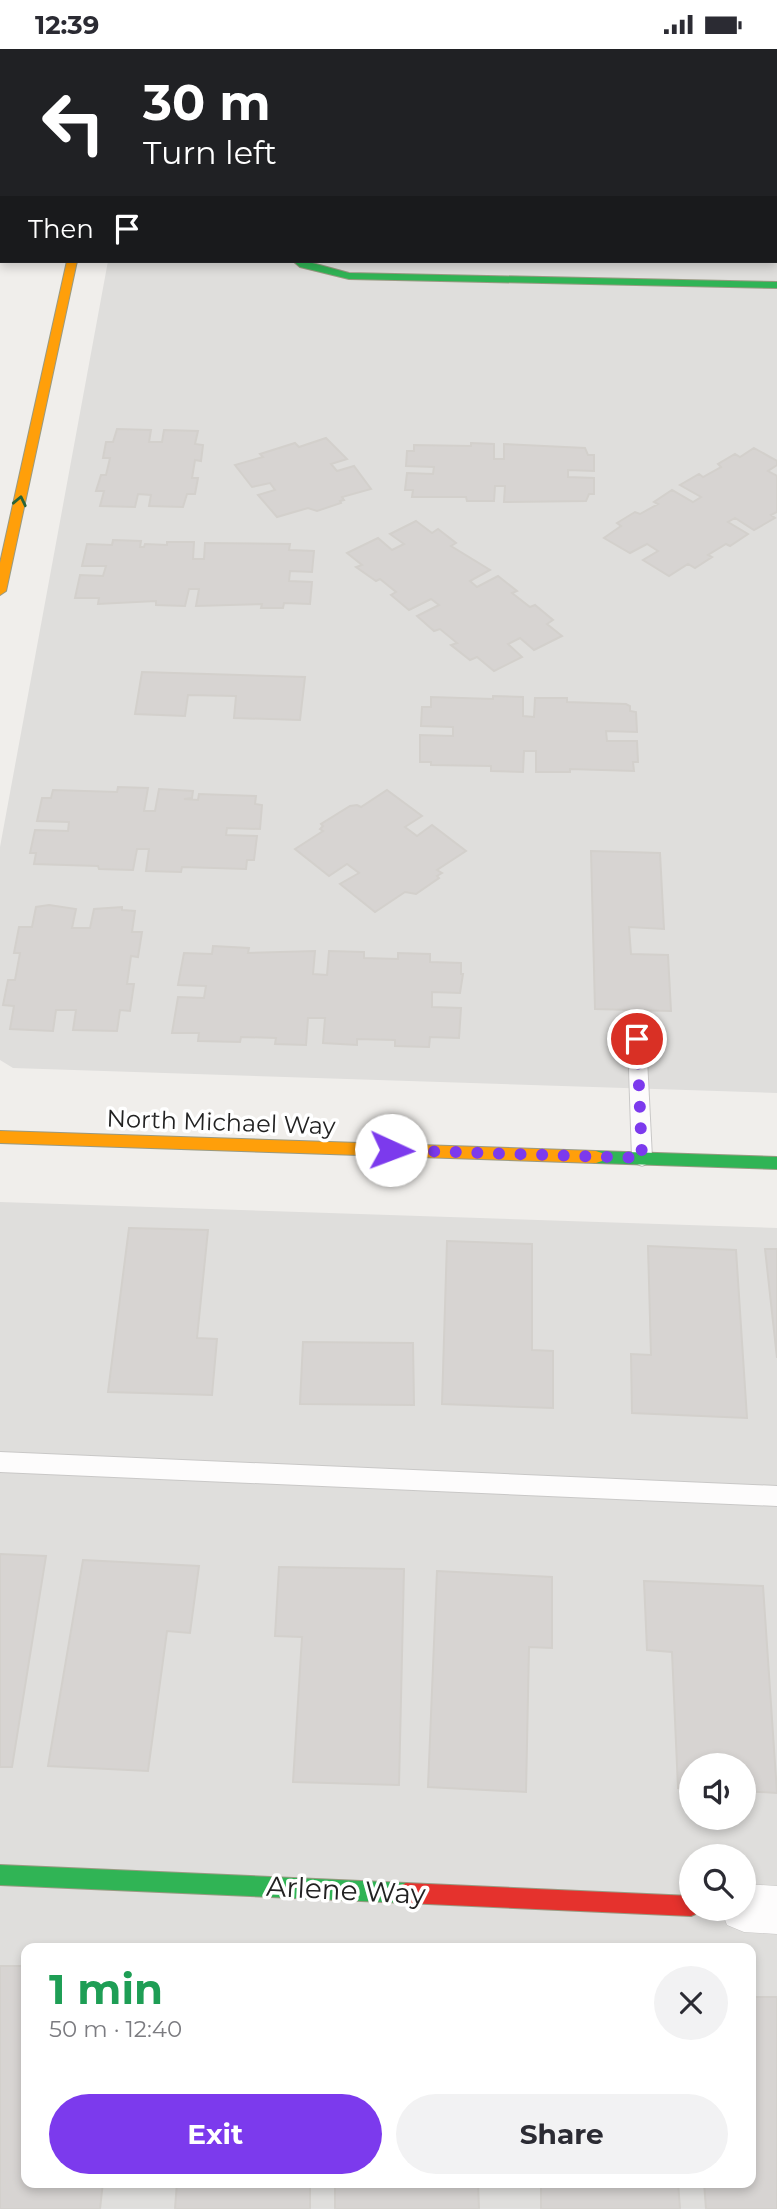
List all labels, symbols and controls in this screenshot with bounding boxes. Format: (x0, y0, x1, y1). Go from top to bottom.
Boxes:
text: 12:39 (35, 9, 99, 41)
text: 30 m (143, 73, 271, 132)
icon: left (28, 77, 119, 168)
text: Turn left (143, 133, 277, 172)
icon: arrive (108, 210, 146, 248)
text: Then (28, 213, 94, 245)
one-way arrow (11, 495, 26, 507)
pin (607, 1009, 667, 1069)
icon: arrive (618, 1020, 656, 1058)
street label: North Michael Way (106, 1104, 336, 1140)
position arrow (354, 1113, 428, 1187)
map controls (679, 1753, 756, 1921)
button: sound (679, 1753, 756, 1830)
button: search (679, 1844, 756, 1921)
street label: Arlene Way (266, 1869, 427, 1911)
text: 1 min (49, 1963, 163, 2015)
button: close (654, 1966, 728, 2040)
text: 50 m · 12:40 (49, 2015, 182, 2043)
button: Exit (49, 2094, 382, 2174)
button: Share (396, 2094, 728, 2174)

